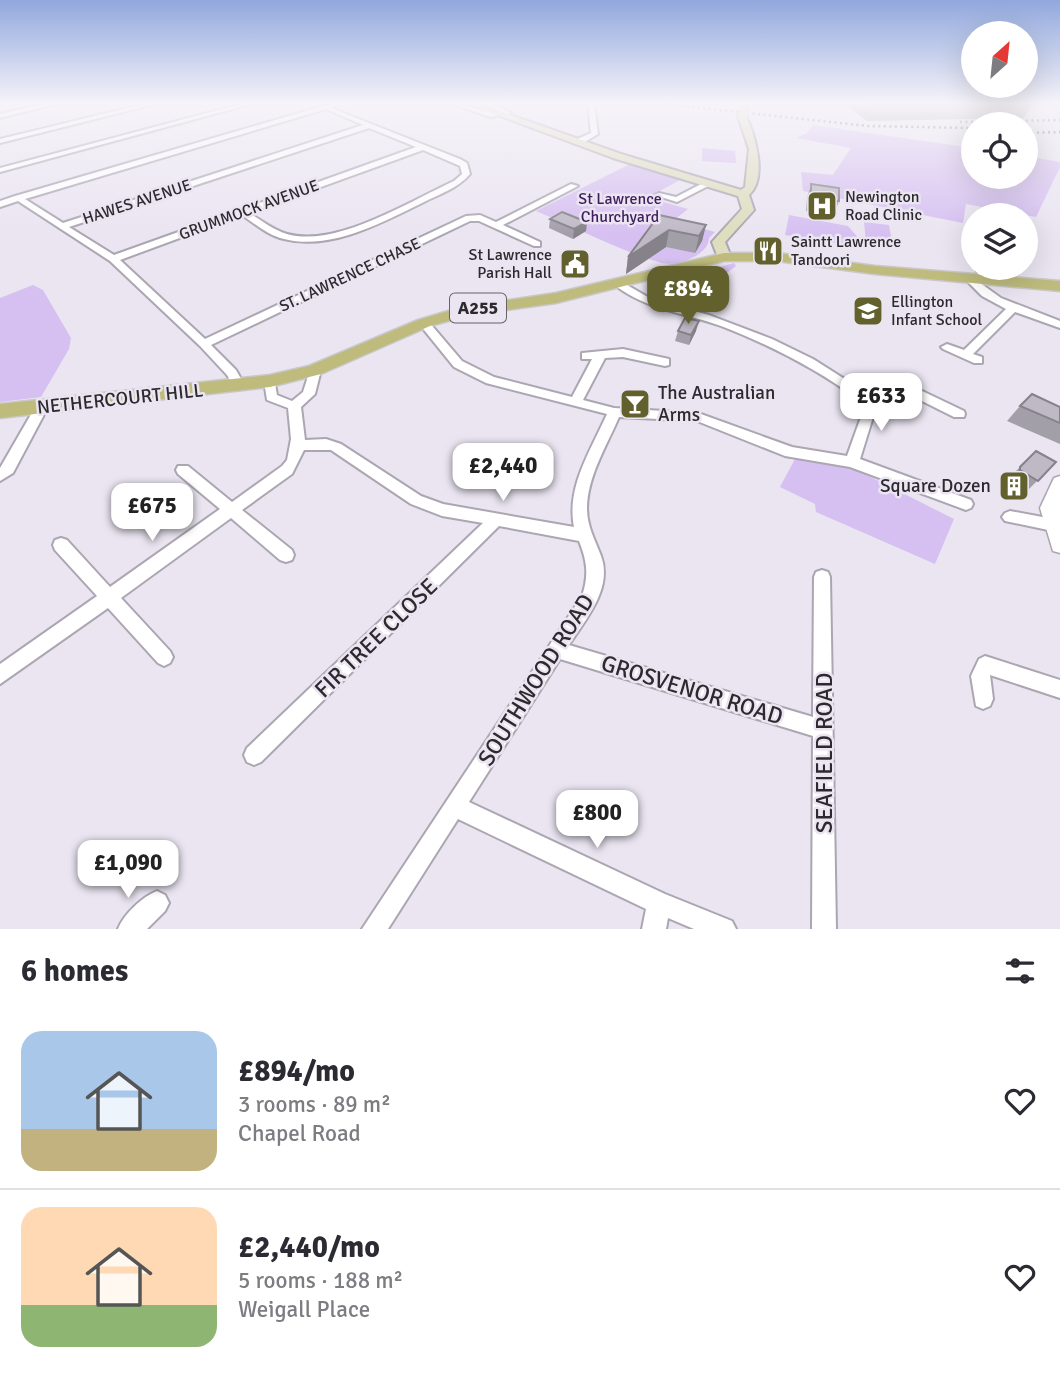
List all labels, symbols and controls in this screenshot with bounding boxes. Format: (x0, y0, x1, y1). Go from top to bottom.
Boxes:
north arrow (961, 21, 1038, 98)
map controls (961, 21, 1038, 280)
button: locate (961, 112, 1038, 189)
street label: HAWES AVENUE (80, 175, 194, 229)
street label: GRUMMOCK AVENUE (176, 175, 322, 245)
place label: Newington Road Clinic (845, 187, 922, 225)
park label: St Lawrence Churchyard (578, 189, 662, 227)
hospital icon: Newington Road Clinic (805, 189, 839, 223)
button: layers (961, 203, 1038, 280)
place label: Saintt Lawrence Tandoori (791, 232, 901, 270)
street label: ST. LAWRENCE CHASE (276, 233, 424, 317)
restaurant icon: Saintt Lawrence Tandoori (751, 234, 785, 268)
place label: St Lawrence Parish Hall (469, 245, 552, 283)
public building icon: St Lawrence Parish Hall (558, 247, 592, 281)
pin: £894 (647, 266, 729, 326)
text: £894 (663, 274, 713, 303)
place label: Ellington Infant School (891, 292, 983, 330)
road number: A255 (450, 294, 506, 322)
school or university icon: Ellington Infant School (851, 294, 885, 328)
pin: £633 (840, 374, 922, 433)
street label: NETHERCOURT HILL (36, 378, 204, 420)
place label: The Australian Arms (658, 381, 775, 427)
text: £633 (856, 381, 906, 410)
bar icon: The Australian Arms (618, 387, 652, 421)
pin: £2,440 (446, 444, 560, 503)
text: £2,440 (469, 451, 537, 480)
building icon: Square Dozen (997, 469, 1031, 503)
place label: Square Dozen (880, 474, 991, 498)
pin: £675 (111, 484, 193, 543)
text: £675 (127, 491, 177, 520)
street label: FIR TREE CLOSE (308, 572, 444, 704)
street label: SOUTHWOOD ROAD (472, 589, 600, 771)
street label: GROSVENOR ROAD (598, 649, 786, 731)
street label: SEAFIELD ROAD (810, 673, 839, 833)
pin: £800 (556, 790, 638, 850)
text: £800 (572, 798, 622, 827)
pin: £1,090 (71, 841, 185, 900)
text: £1,090 (94, 848, 162, 877)
icon: filters (1001, 952, 1039, 990)
text: 6 homes (21, 953, 128, 990)
text: £894/mo (238, 1053, 355, 1090)
icon: home (77, 1059, 161, 1143)
icon: heart (1001, 1082, 1039, 1120)
text: 3 rooms · 89 m² (238, 1090, 391, 1119)
text: Chapel Road (238, 1119, 361, 1148)
text: £2,440/mo (238, 1229, 380, 1266)
icon: home (77, 1235, 161, 1319)
icon: heart (1001, 1258, 1039, 1296)
text: 5 rooms · 188 m² (238, 1266, 403, 1295)
text: Weigall Place (238, 1295, 370, 1324)

